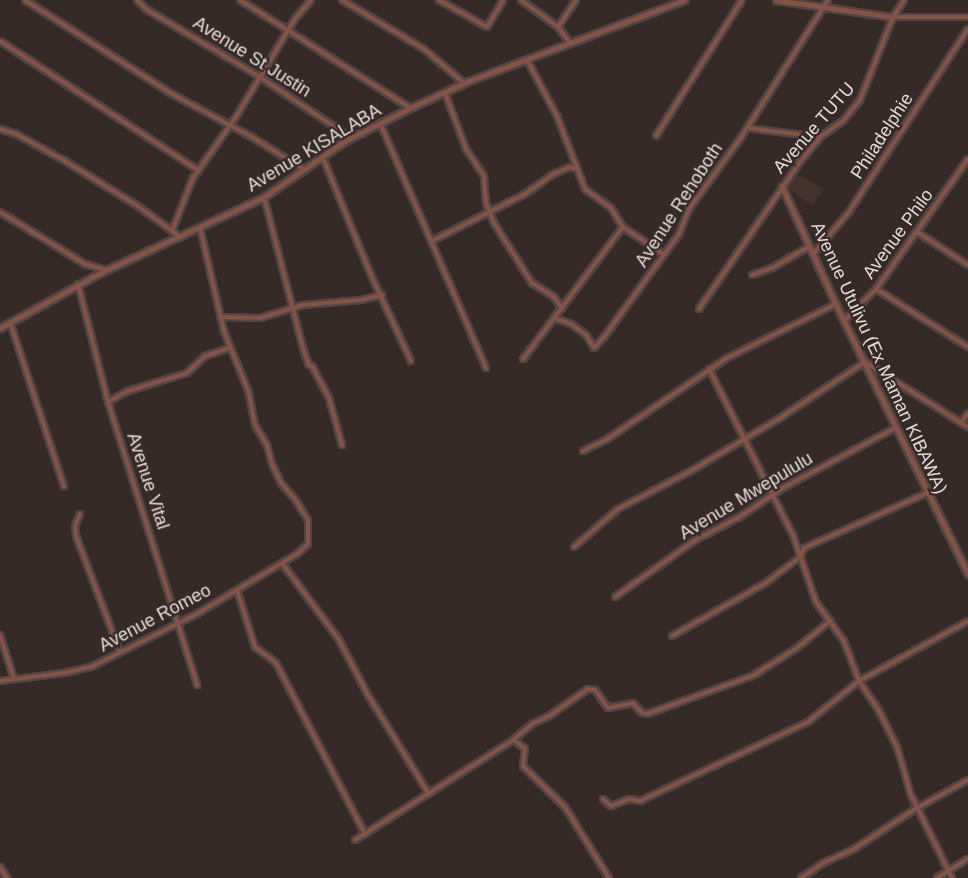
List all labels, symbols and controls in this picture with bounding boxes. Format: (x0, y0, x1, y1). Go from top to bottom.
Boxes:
street label: Avenue St Justin (189, 12, 315, 102)
street label: Avenue TUTU (769, 78, 859, 178)
street label: Philadelphie (846, 89, 918, 183)
street label: Avenue KISALABA (243, 99, 385, 197)
street label: Avenue Rehoboth (631, 139, 727, 271)
street label: Avenue Philo (858, 185, 938, 283)
street label: Avenue Utulivu (Ex Maman KIBAWA) (806, 219, 952, 497)
street label: Avenue Vital (122, 430, 174, 532)
street label: Avenue Mwepululu (675, 448, 817, 544)
street label: Avenue Romeo (95, 579, 215, 657)

